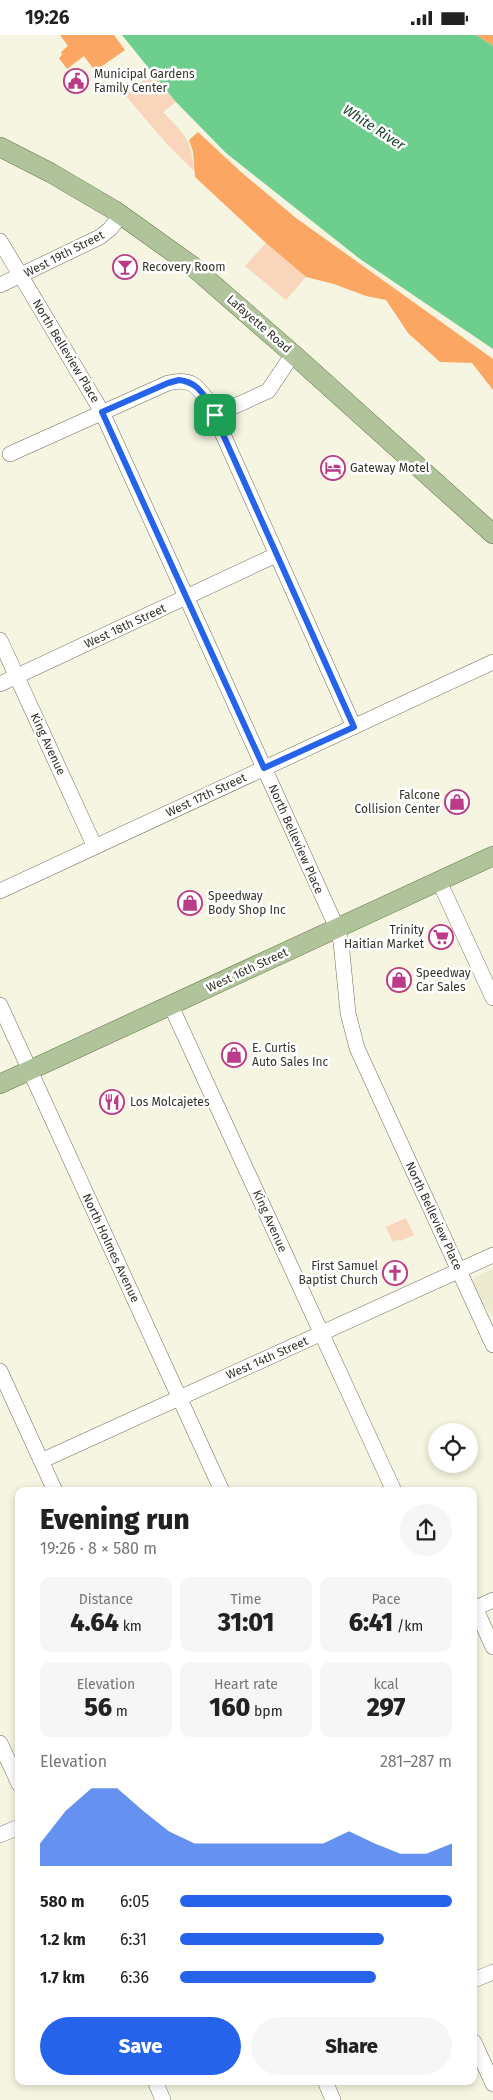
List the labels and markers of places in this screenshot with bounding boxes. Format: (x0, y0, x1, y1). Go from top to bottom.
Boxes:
place label: Municipal Gardens Family Center (94, 67, 195, 95)
public building icon: Municipal Gardens Family Center (63, 68, 89, 94)
bar icon: Recovery Room (112, 254, 138, 280)
place label: Recovery Room (142, 260, 226, 274)
pin (194, 394, 236, 436)
hotel icon: Gateway Motel (320, 455, 346, 481)
place label: Gateway Motel (350, 461, 430, 475)
place label: Falcone Collision Center (355, 788, 440, 816)
shop icon: Falcone Collision Center (444, 789, 470, 815)
place label: Speedway Body Shop Inc (208, 889, 286, 917)
shop icon: Speedway Body Shop Inc (177, 890, 203, 916)
place label: Trinity Haitian Market (344, 923, 425, 951)
supermarket icon: Trinity Haitian Market (428, 924, 454, 950)
place label: Speedway Car Sales (416, 966, 471, 994)
shop icon: Speedway Car Sales (386, 967, 412, 993)
place label: E. Curtis Auto Sales Inc (252, 1041, 329, 1069)
shop icon: E. Curtis Auto Sales Inc (221, 1042, 247, 1068)
restaurant icon: Los Molcajetes (99, 1089, 125, 1115)
place label: Los Molcajetes (130, 1095, 210, 1109)
place label: First Samuel Baptist Church (299, 1259, 378, 1287)
church icon: First Samuel Baptist Church (382, 1260, 408, 1286)

